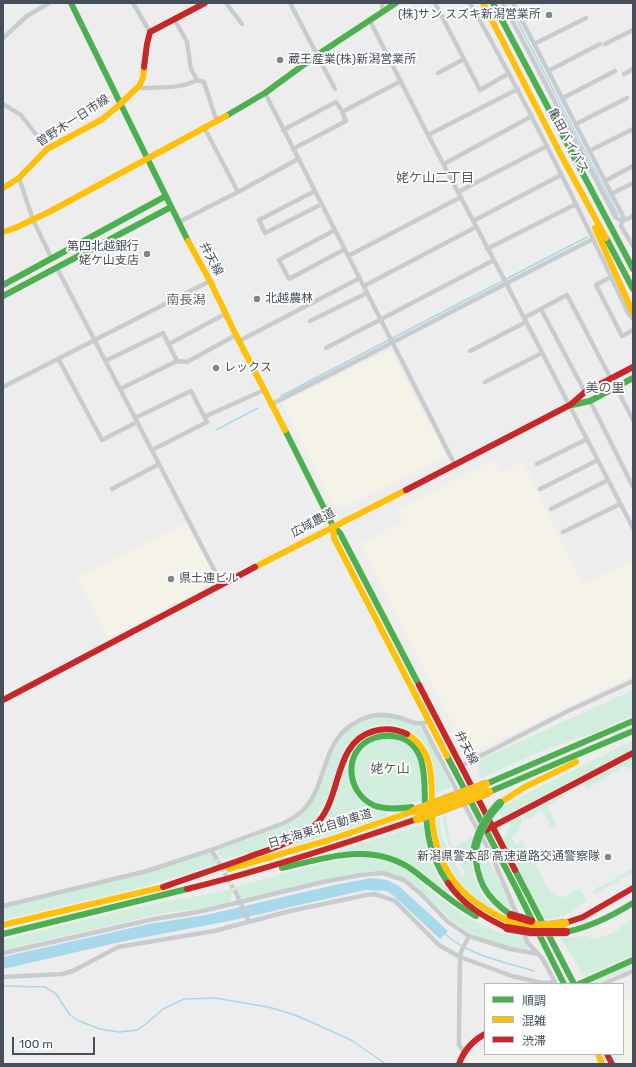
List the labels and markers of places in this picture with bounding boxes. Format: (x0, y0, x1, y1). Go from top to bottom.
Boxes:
place label: (株)サン スズキ新潟営業所 (398, 8, 541, 22)
marker: (株)サン スズキ新潟営業所 (544, 10, 554, 20)
place label: 蔵王産業(株)新潟営業所 (288, 53, 416, 67)
marker: 蔵王産業(株)新潟営業所 (275, 55, 285, 65)
place label: 第四北越銀行 姥ケ山支店 (67, 240, 139, 268)
marker: 第四北越銀行 姥ケ山支店 (142, 249, 152, 259)
place label: 北越農林 (265, 292, 313, 306)
marker: 北越農林 (252, 294, 262, 304)
place label: レックス (224, 361, 272, 375)
marker: レックス (211, 363, 221, 373)
place label: 県土連ビル (179, 572, 239, 586)
marker: 県土連ビル (166, 574, 176, 584)
place label: 新潟県警本部 高速道路交通警察隊 (417, 850, 600, 864)
marker: 新潟県警本部 高速道路交通警察隊 (603, 852, 613, 862)

